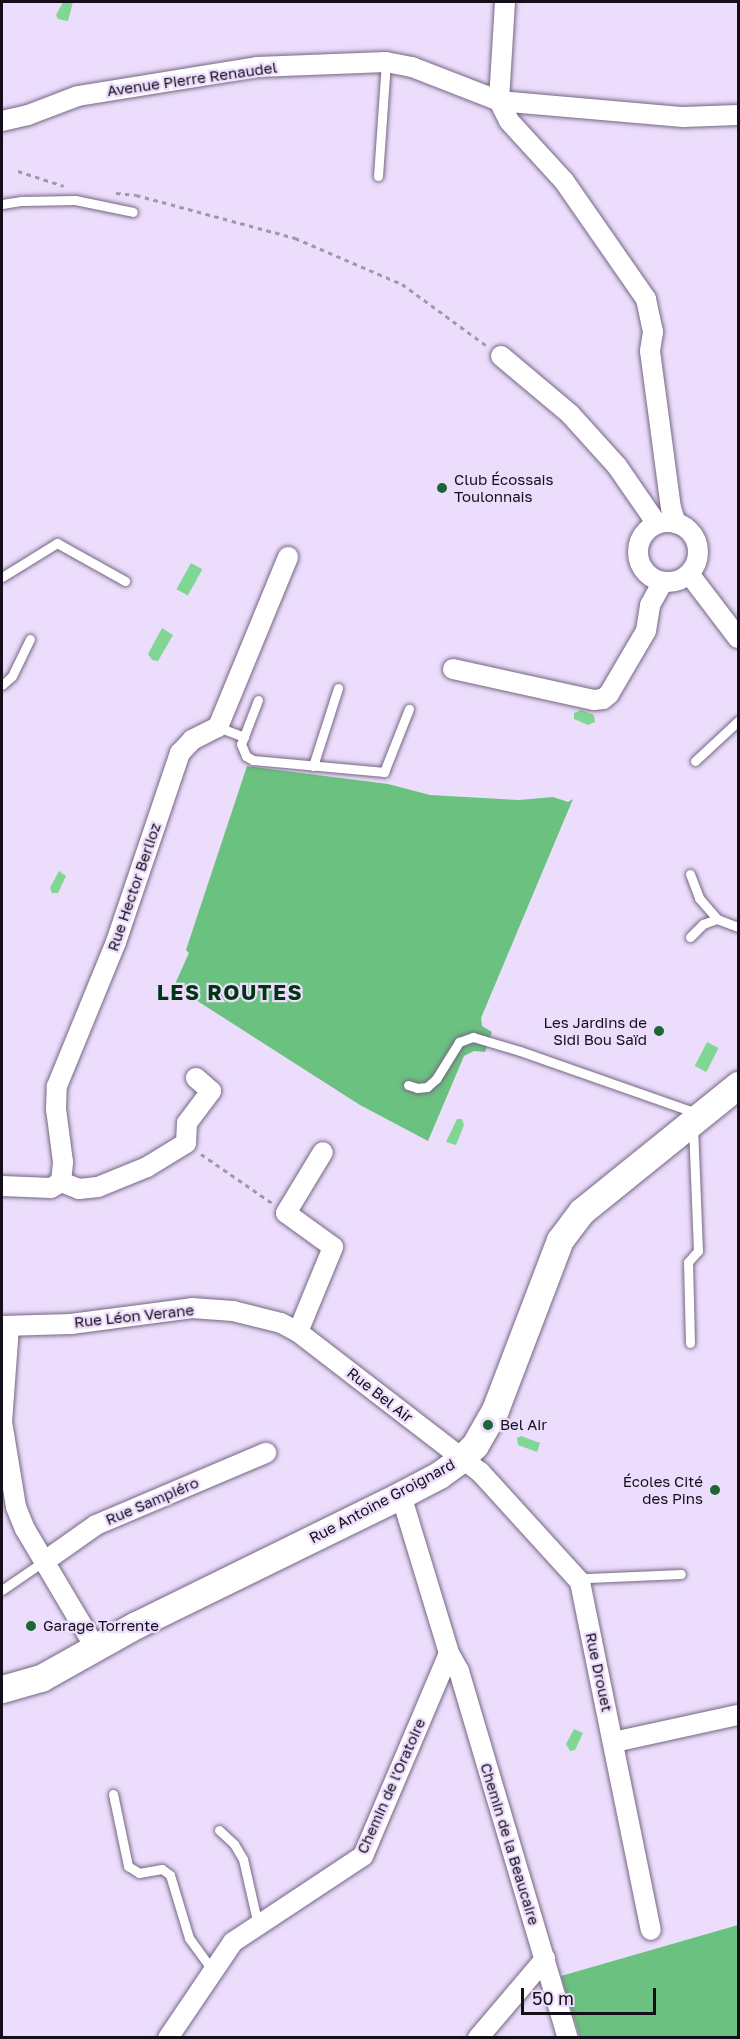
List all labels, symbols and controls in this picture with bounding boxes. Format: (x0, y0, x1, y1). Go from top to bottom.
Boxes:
street label: Avenue Pierre Renaudel (106, 58, 278, 100)
place label: Club Écossais Toulonnais (454, 470, 554, 505)
marker: Club Écossais Toulonnais (435, 481, 449, 495)
street label: Rue Hector Berlioz (104, 821, 164, 953)
district label: LES ROUTES (157, 979, 303, 1005)
place label: Les Jardins de Sidi Bou Saïd (544, 1013, 647, 1048)
marker: Les Jardins de Sidi Bou Saïd (652, 1024, 666, 1038)
street label: Rue Léon Verane (73, 1301, 195, 1331)
street label: Rue Bel Air (343, 1364, 417, 1426)
place label: Bel Air (500, 1416, 547, 1434)
marker: Bel Air (481, 1418, 495, 1432)
street label: Rue Antoine Groignard (306, 1455, 458, 1547)
place label: Écoles Cité des Pins (623, 1472, 703, 1507)
street label: Rue Sampiéro (103, 1473, 201, 1529)
marker: Écoles Cité des Pins (708, 1483, 722, 1497)
place label: Garage Torrente (43, 1617, 159, 1635)
marker: Garage Torrente (24, 1619, 38, 1633)
street label: Rue Drouet (582, 1631, 616, 1713)
street label: Chemin de l'Oratoire (353, 1716, 429, 1856)
street label: Chemin de la Beaucaire (477, 1761, 543, 1927)
scale bar (524, 1976, 659, 2014)
text: 50 m (532, 1987, 574, 2009)

